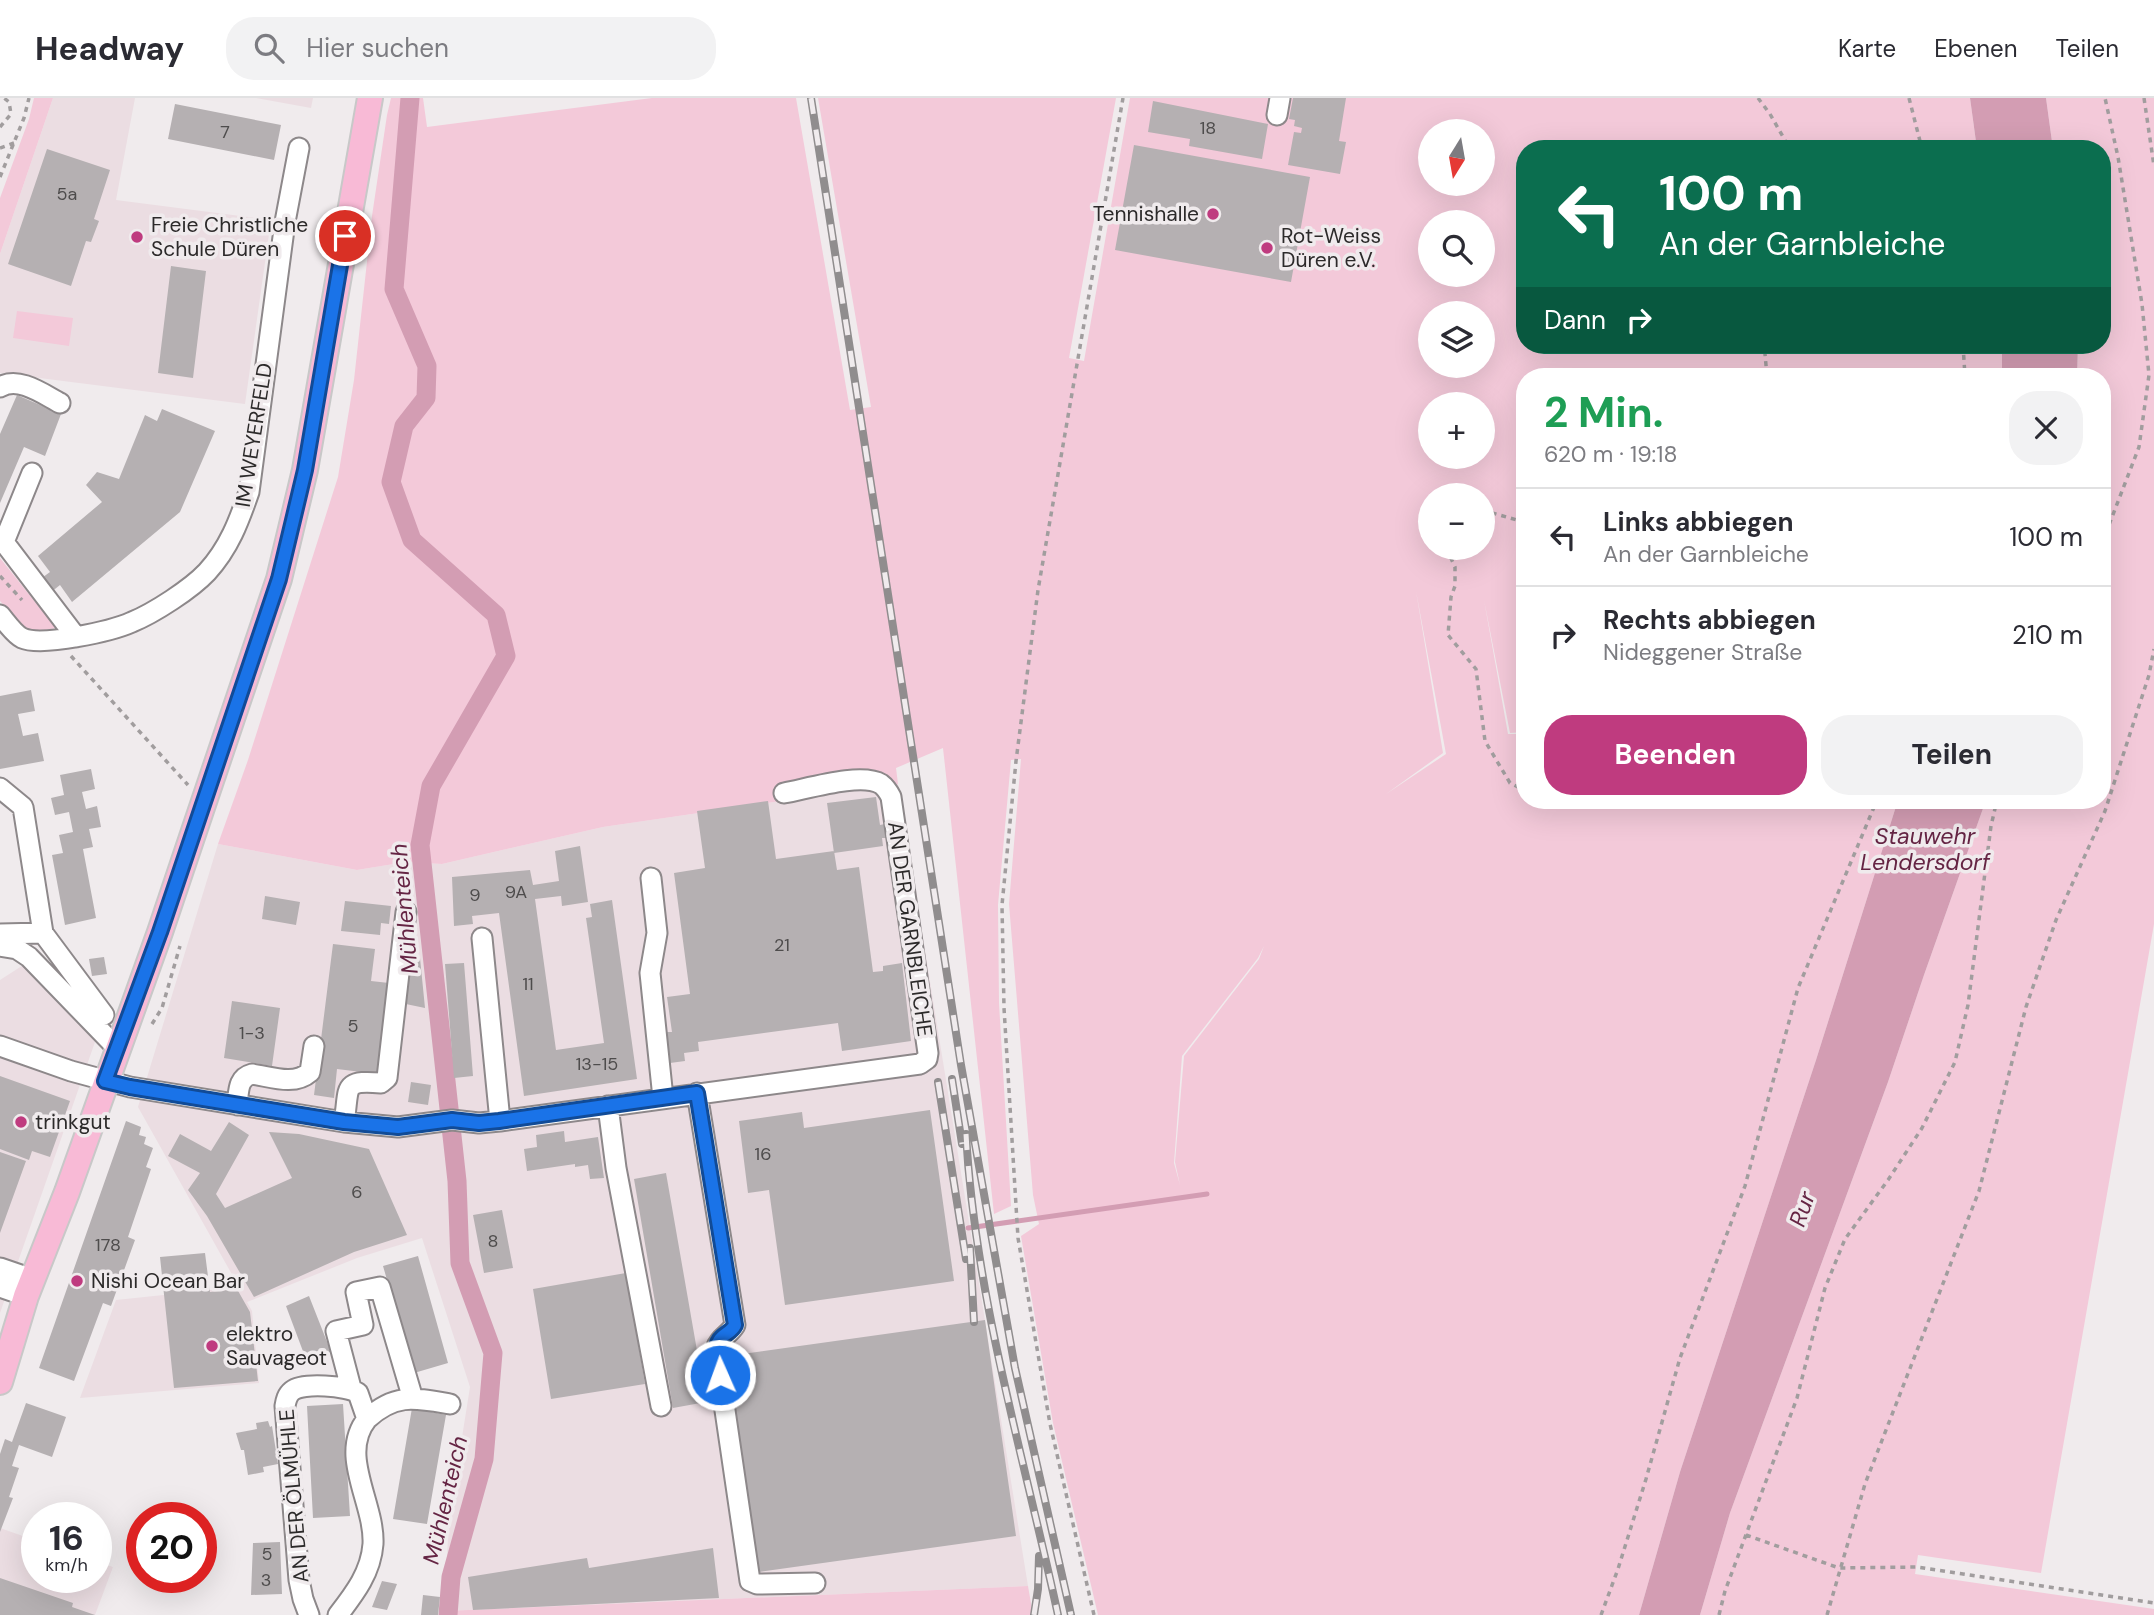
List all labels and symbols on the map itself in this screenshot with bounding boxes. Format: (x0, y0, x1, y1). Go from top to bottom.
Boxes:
house number: 18 (1200, 116, 1216, 140)
north arrow (1418, 119, 1494, 196)
house number: 7 (220, 120, 230, 144)
house number: 5a (57, 182, 77, 206)
place label: Tennishalle (1093, 200, 1199, 228)
pin (315, 206, 375, 266)
marker: Tennishalle (1205, 206, 1221, 222)
place label: Freie Christliche Schule Düren (151, 211, 308, 263)
place label: Rot-Weiss Düren e.V. (1281, 222, 1381, 274)
marker: Freie Christliche Schule Düren (129, 229, 145, 245)
marker: Rot-Weiss Düren e.V. (1259, 240, 1275, 256)
street label: IM WEYERFELD (229, 361, 279, 509)
street label: AN DER GARNBLEICHE (881, 820, 939, 1038)
water label: Stauwehr Lendersdorf (1860, 821, 1991, 877)
water label: Mühlenteich (383, 842, 425, 976)
house number: 9A (505, 880, 527, 904)
house number: 9 (469, 883, 481, 907)
house number: 21 (774, 933, 790, 957)
house number: 11 (522, 972, 534, 996)
house number: 5 (348, 1014, 358, 1038)
house number: 1-3 (239, 1021, 265, 1045)
house number: 13-15 (576, 1052, 618, 1076)
place label: trinkgut (35, 1108, 111, 1136)
marker: trinkgut (13, 1114, 29, 1130)
house number: 16 (755, 1142, 771, 1166)
house number: 6 (351, 1180, 363, 1204)
water label: Rur (1782, 1186, 1822, 1231)
house number: 8 (488, 1229, 498, 1253)
house number: 178 (95, 1233, 121, 1257)
place label: Nishi Ocean Bar (91, 1267, 245, 1295)
marker: Nishi Ocean Bar (69, 1273, 85, 1289)
place label: elektro Sauvageot (226, 1320, 327, 1372)
marker: elektro Sauvageot (204, 1338, 220, 1354)
position arrow (683, 1338, 757, 1412)
street label: AN DER ÖLMÜHLE (272, 1408, 316, 1584)
water label: Mühlenteich (416, 1433, 474, 1567)
speed limit sign: 20 (126, 1502, 217, 1593)
house number: 5 (262, 1542, 272, 1566)
house number: 3 (261, 1568, 271, 1592)

